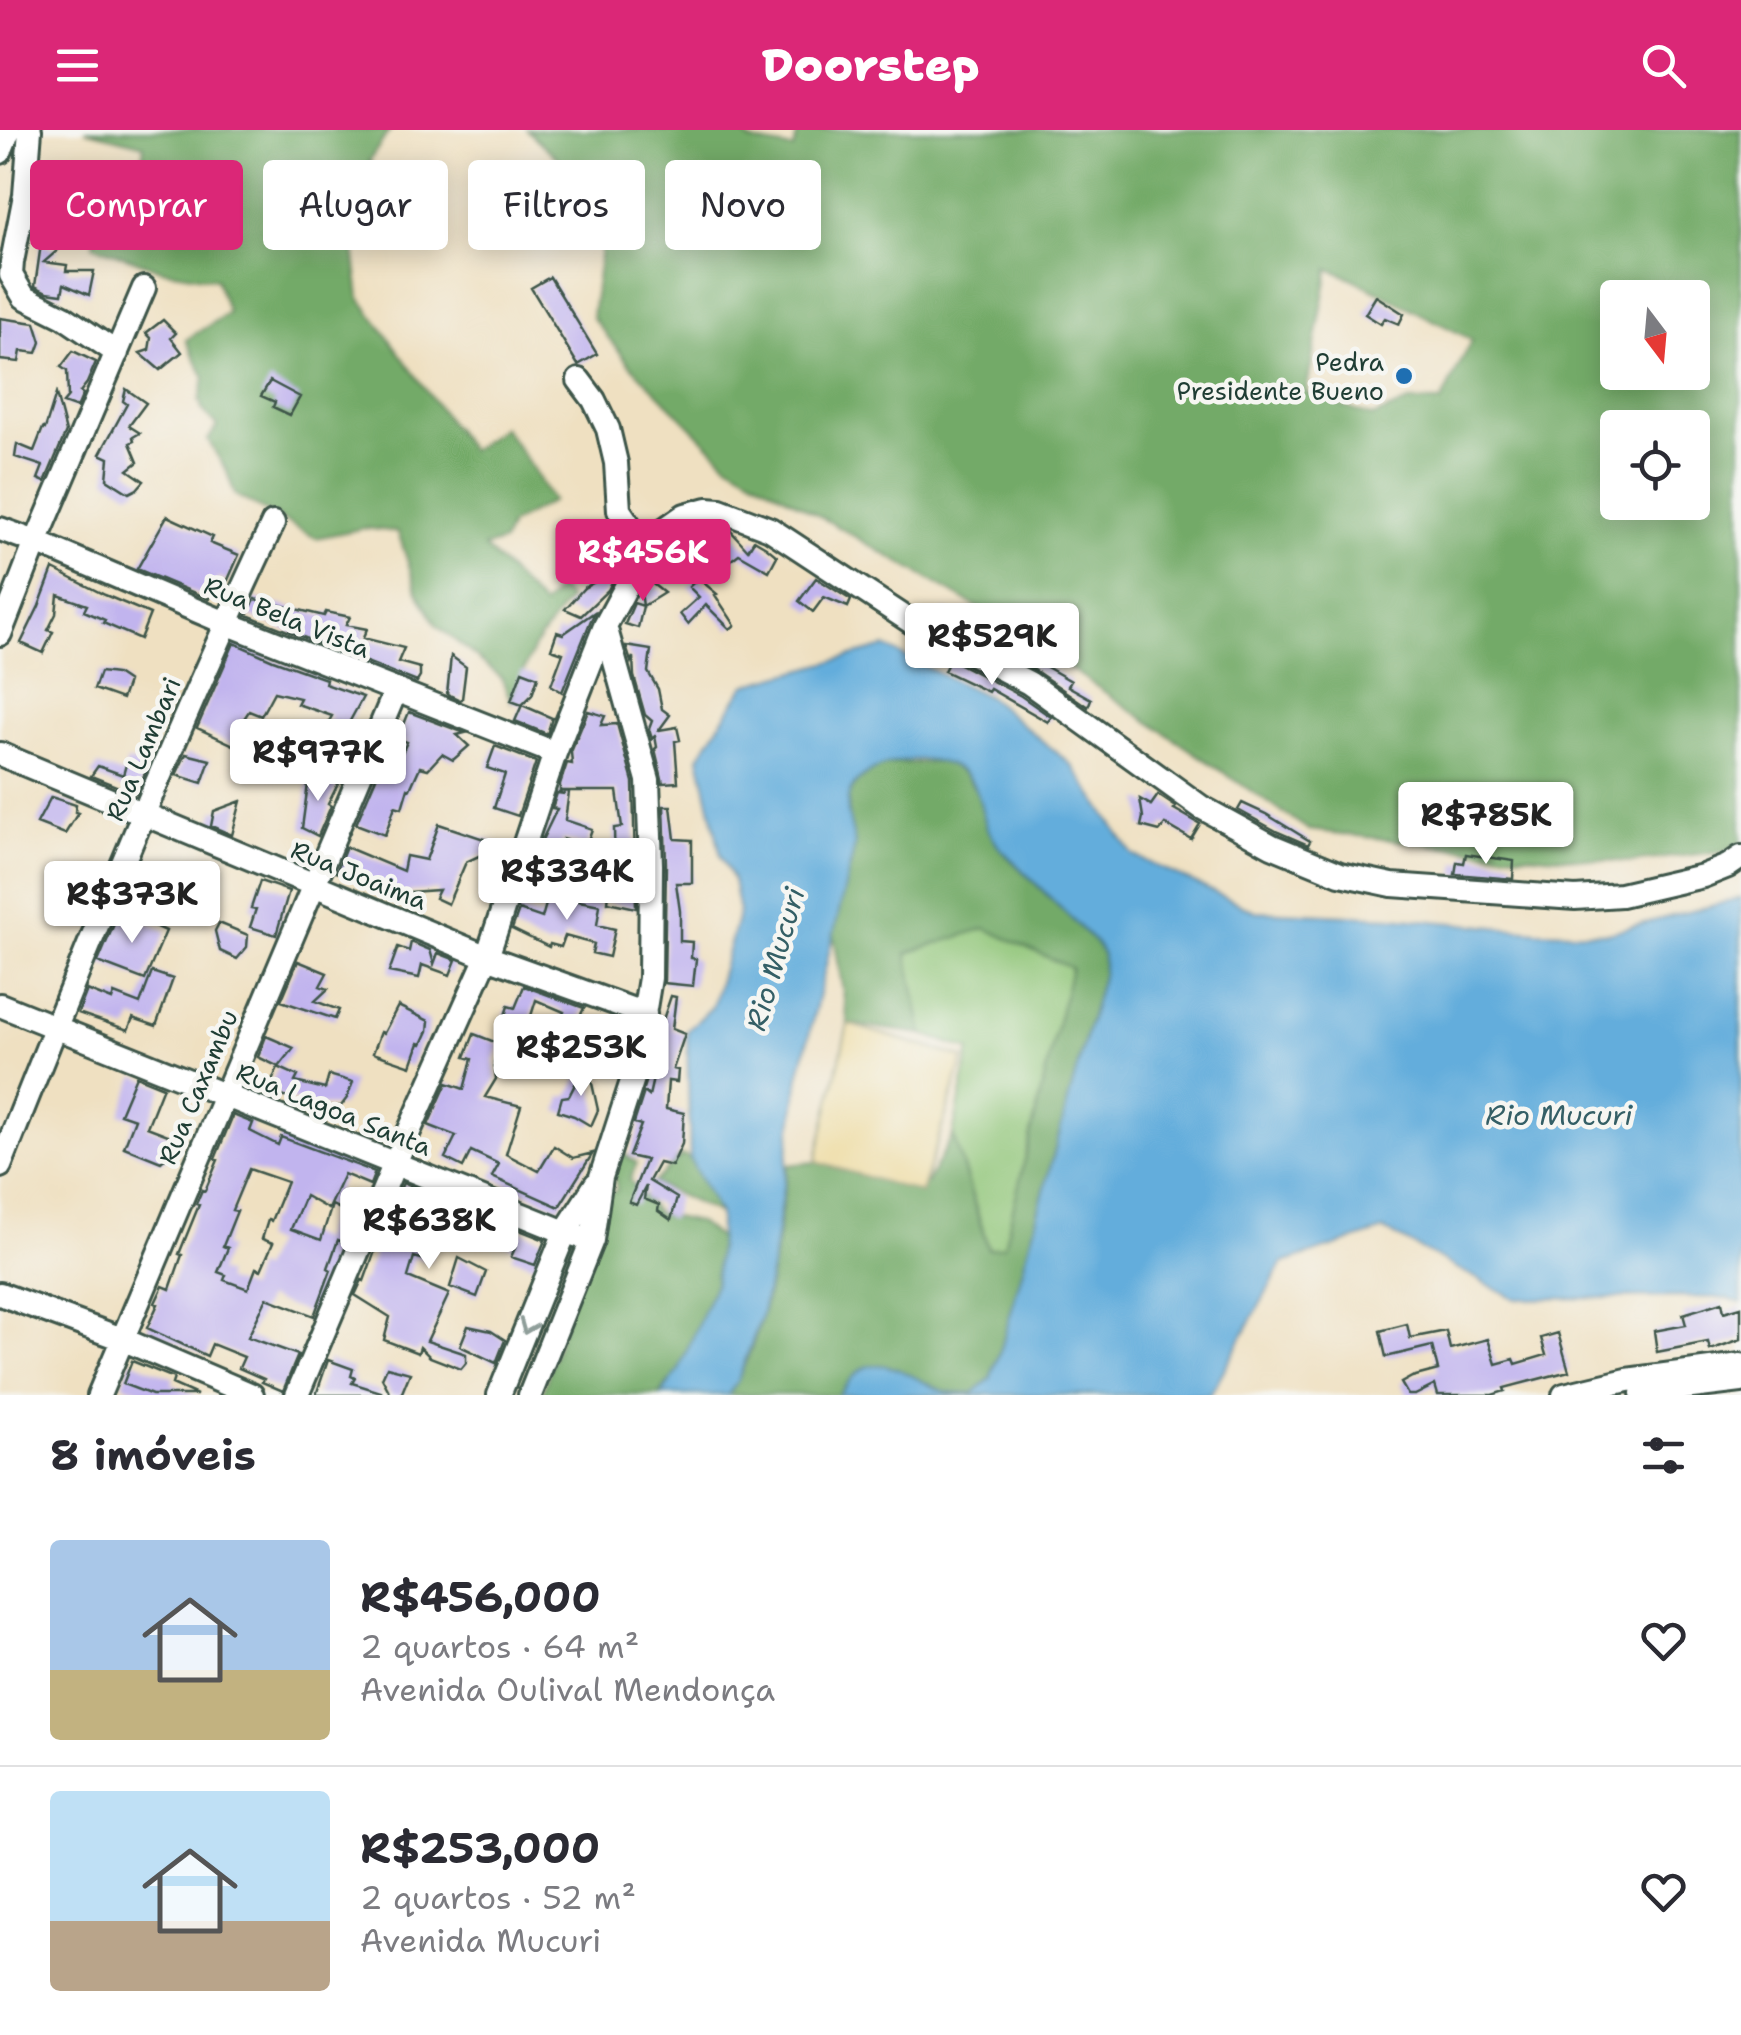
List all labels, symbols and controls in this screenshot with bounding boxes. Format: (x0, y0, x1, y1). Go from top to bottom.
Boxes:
text: Doorstep (761, 35, 980, 95)
icon: menu (50, 38, 105, 93)
icon: search (1636, 38, 1691, 93)
chip: Comprar (30, 160, 243, 250)
chip: Alugar (263, 160, 448, 250)
chip: Filtros (468, 160, 645, 250)
chip: Novo (665, 160, 821, 250)
north arrow (1600, 280, 1710, 390)
map controls (1600, 280, 1710, 520)
place label: Pedra Presidente Bueno (1177, 345, 1384, 408)
marker: Pedra Presidente Bueno (1393, 365, 1415, 387)
button: locate (1600, 410, 1710, 520)
pin: R$456K (562, 519, 724, 604)
text: R$456K (577, 530, 709, 573)
street label: Rua Bela Vista (199, 568, 375, 666)
pin: R$529K (911, 603, 1073, 688)
text: R$529K (927, 614, 1057, 657)
street label: Rua Lambari (97, 672, 189, 826)
pin: R$977K (237, 719, 399, 804)
text: R$977K (252, 730, 384, 773)
pin: R$785K (1405, 782, 1567, 867)
text: R$785K (1420, 793, 1552, 836)
street label: Rua Joaima (286, 832, 433, 918)
pin: R$334K (486, 838, 648, 923)
text: R$334K (500, 849, 634, 892)
pin: R$373K (51, 861, 213, 946)
text: R$373K (66, 872, 198, 915)
water label: Rio Mucuri (736, 882, 814, 1035)
street label: Rua Caxambu (150, 1005, 246, 1169)
pin: R$253K (500, 1014, 662, 1099)
text: R$253K (516, 1025, 646, 1068)
street label: Rua Lagoa Santa (231, 1054, 437, 1164)
water label: Rio Mucuri (1486, 1096, 1633, 1134)
pin: R$638K (348, 1187, 510, 1272)
text: R$638K (362, 1198, 496, 1241)
one-way arrow (518, 1317, 538, 1335)
text: 8 imóveis (50, 1427, 256, 1483)
icon: filters (1636, 1428, 1691, 1483)
text: R$456,000 (360, 1569, 601, 1625)
icon: home (130, 1580, 250, 1700)
icon: heart (1636, 1613, 1691, 1668)
text: 2 quartos · 64 m² (360, 1625, 639, 1668)
text: Avenida Oulival Mendonça (360, 1668, 775, 1711)
text: R$253,000 (360, 1820, 600, 1876)
icon: home (130, 1831, 250, 1951)
icon: heart (1636, 1864, 1691, 1919)
text: 2 quartos · 52 m² (360, 1876, 636, 1919)
text: Avenida Mucuri (360, 1919, 601, 1962)

